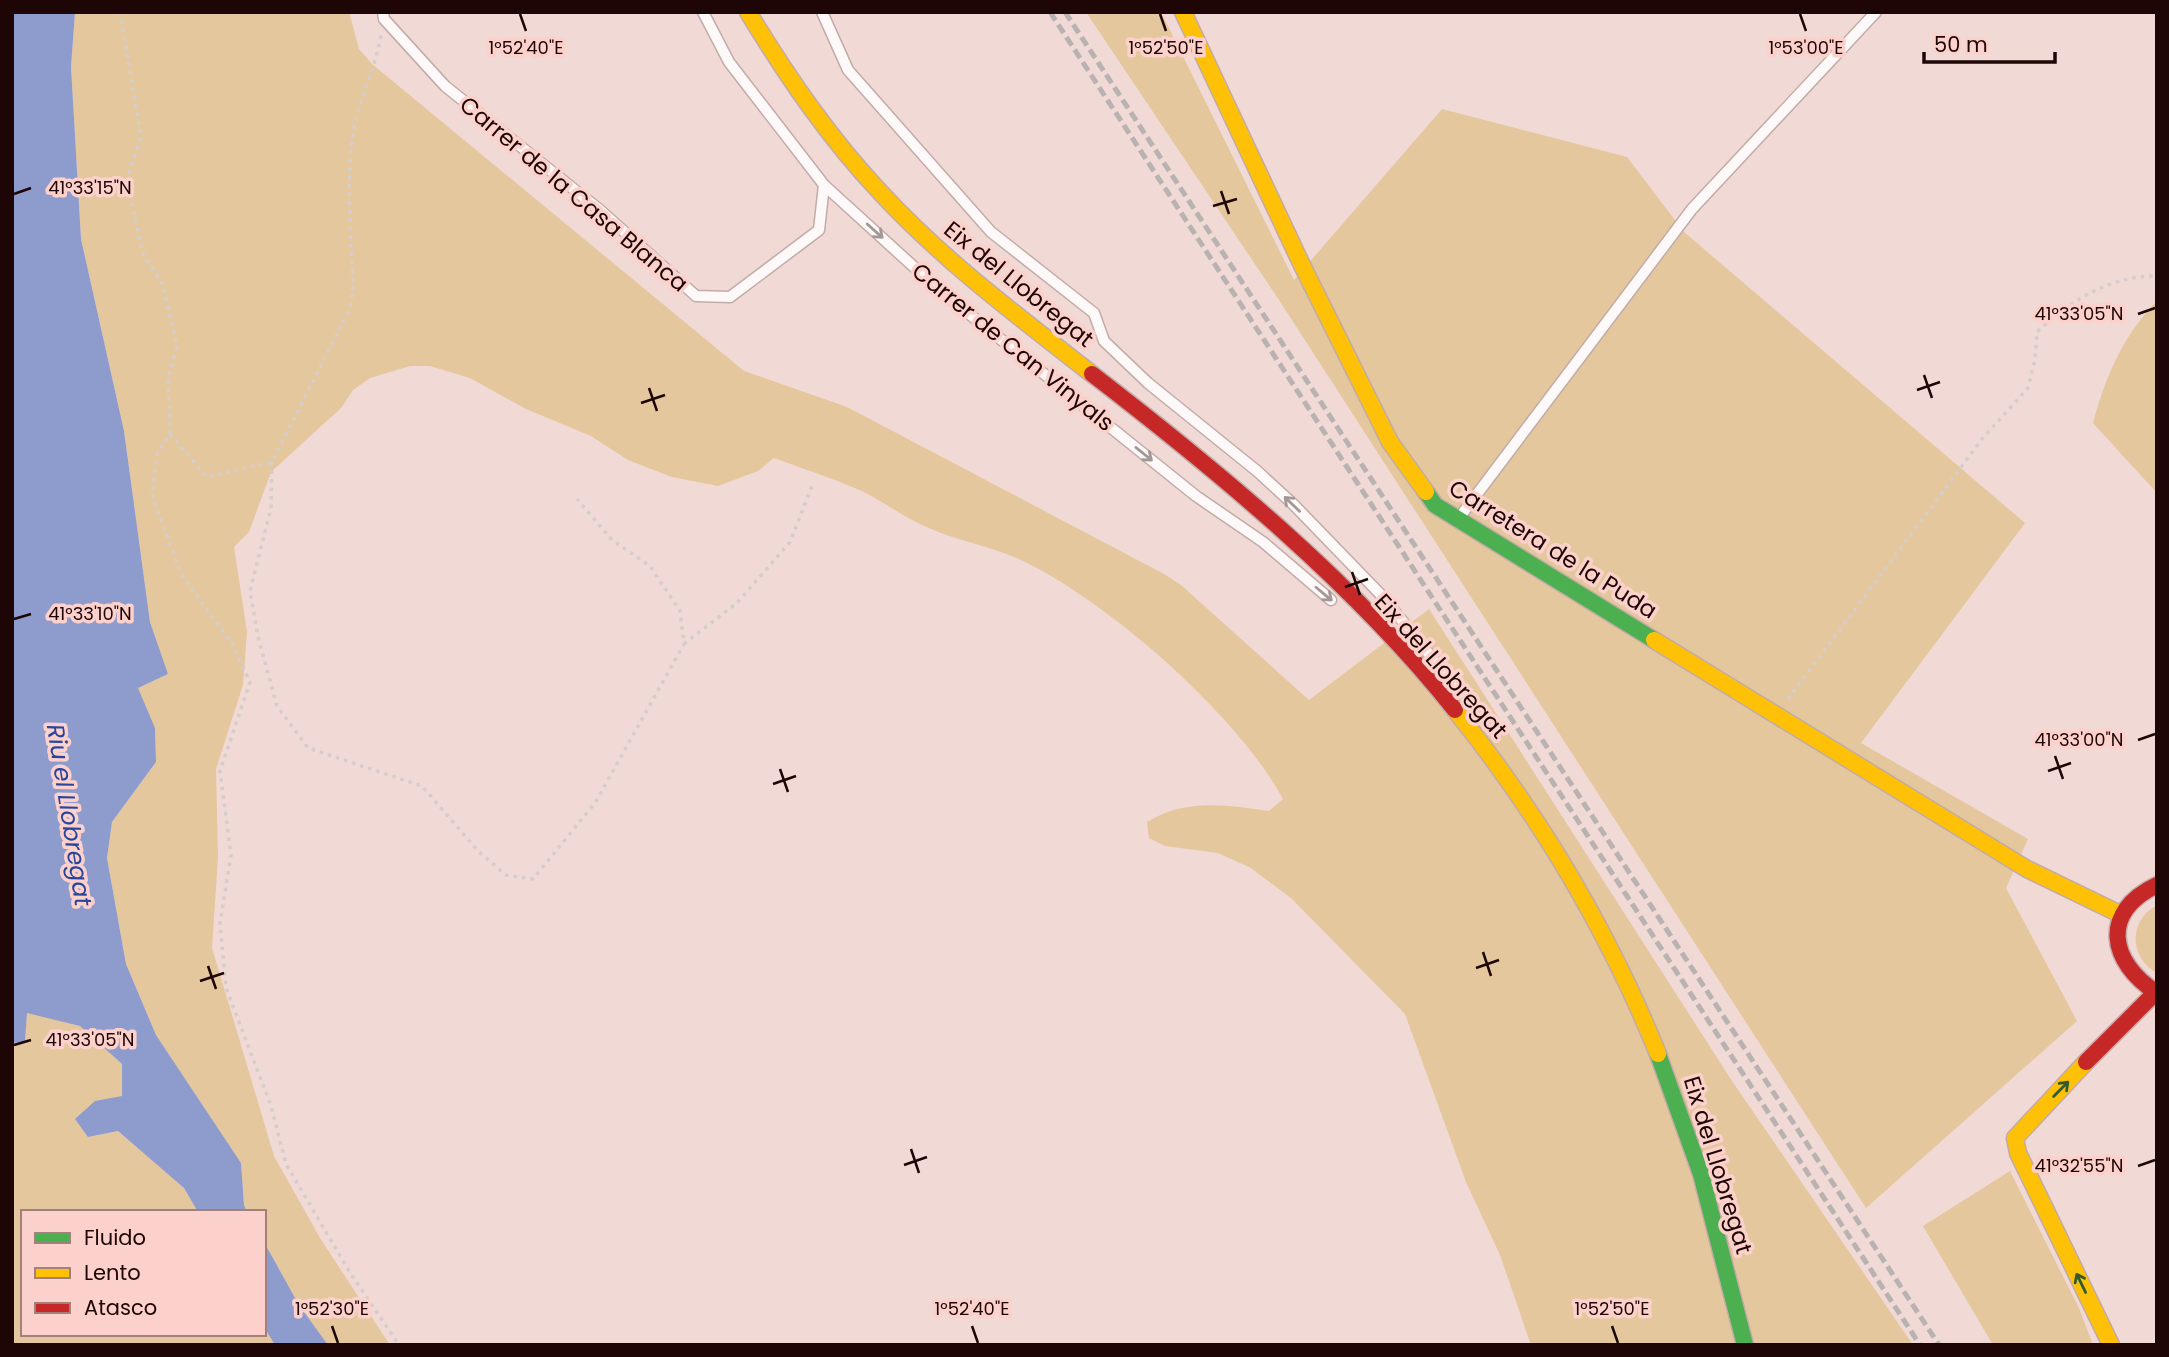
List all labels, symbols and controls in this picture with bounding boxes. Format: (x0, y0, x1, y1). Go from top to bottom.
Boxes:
scale bar (1924, 21, 2055, 65)
text: 50 m (1934, 30, 1988, 59)
text: 1°52'40"E (489, 35, 563, 60)
text: 1°52'50"E (1129, 35, 1203, 60)
text: 1°53'00"E (1768, 35, 1844, 60)
street label: Carrer de la Casa Blanca (453, 89, 695, 299)
text: 41°33'15"N (48, 175, 132, 200)
street label: Eix del Llobregat (937, 214, 1101, 354)
one-way arrow (866, 223, 884, 239)
street label: Carrer de Can Vinyals (905, 255, 1121, 439)
text: 41°33'05"N (2034, 301, 2124, 326)
one-way arrow (1135, 447, 1153, 462)
street label: Carretera de la Puda (1443, 472, 1663, 626)
one-way arrow (1283, 495, 1300, 512)
one-way arrow (1314, 586, 1332, 602)
street label: Eix del Llobregat (1367, 587, 1515, 745)
text: 41°33'10"N (48, 601, 132, 626)
water label: Riu el Llobregat (39, 722, 100, 910)
text: 41°33'00"N (2034, 727, 2124, 752)
text: 41°33'05"N (45, 1027, 135, 1052)
street label: Eix del Llobregat (1676, 1072, 1760, 1258)
one-way arrow (2052, 1080, 2069, 1097)
text: 41°32'55"N (2035, 1153, 2123, 1178)
legend (21, 1210, 266, 1336)
text: Fluido (84, 1223, 146, 1252)
text: Lento (84, 1258, 141, 1287)
one-way arrow (2074, 1273, 2087, 1294)
text: Atasco (84, 1293, 157, 1322)
text: 1°52'30"E (295, 1296, 369, 1321)
text: 1°52'40"E (935, 1296, 1009, 1321)
text: 1°52'50"E (1575, 1296, 1649, 1321)

